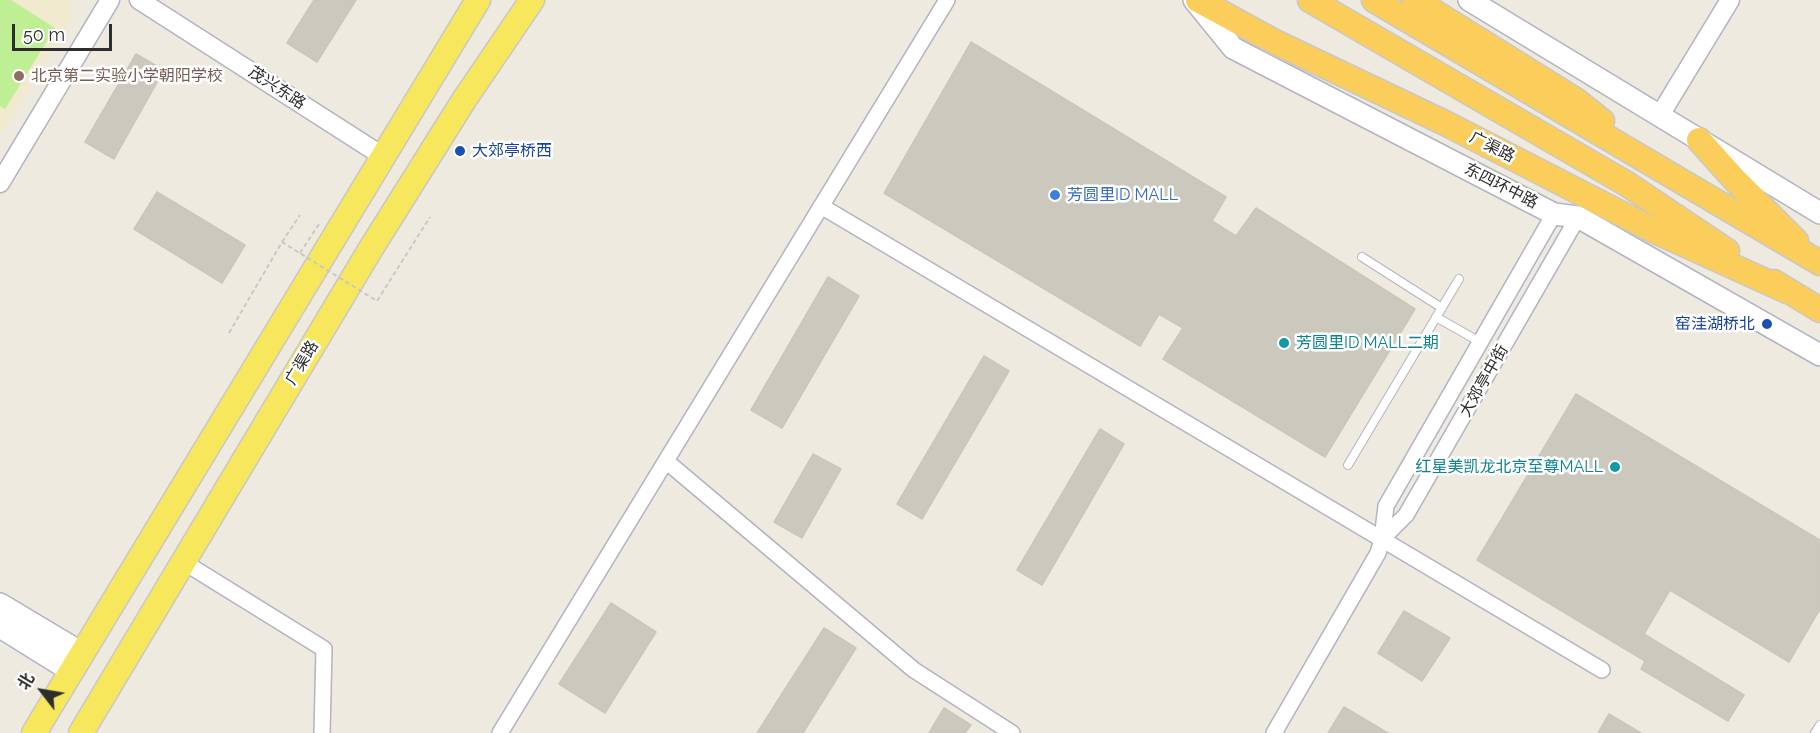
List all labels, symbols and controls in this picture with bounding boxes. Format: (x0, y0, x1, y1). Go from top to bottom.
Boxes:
scale bar (15, 12, 116, 50)
text: 50 m (23, 24, 65, 45)
street label: 茂兴东路 (245, 63, 309, 113)
place label: 北京第二实验小学朝阳学校 (31, 66, 223, 86)
marker: 北京第二实验小学朝阳学校 (12, 69, 26, 83)
street label: 广渠路 (1466, 128, 1518, 166)
place label: 大郊亭桥西 (472, 141, 552, 161)
marker: 大郊亭桥西 (453, 144, 467, 158)
street label: 东四环中路 (1461, 159, 1541, 213)
place label: 芳圆里ID MALL (1067, 185, 1178, 205)
marker: 芳圆里ID MALL (1048, 188, 1062, 202)
place label: 窑洼湖桥北 (1675, 314, 1755, 334)
marker: 窑洼湖桥北 (1760, 317, 1774, 331)
place label: 芳圆里ID MALL二期 (1296, 333, 1439, 353)
marker: 芳圆里ID MALL二期 (1277, 336, 1291, 350)
street label: 广渠路 (281, 337, 323, 389)
street label: 大郊亭中街 (1456, 342, 1512, 420)
place label: 红星美凯龙北京至尊MALL (1415, 457, 1603, 477)
marker: 红星美凯龙北京至尊MALL (1608, 460, 1622, 474)
north arrow (12, 661, 72, 721)
text: 北 (14, 670, 38, 693)

